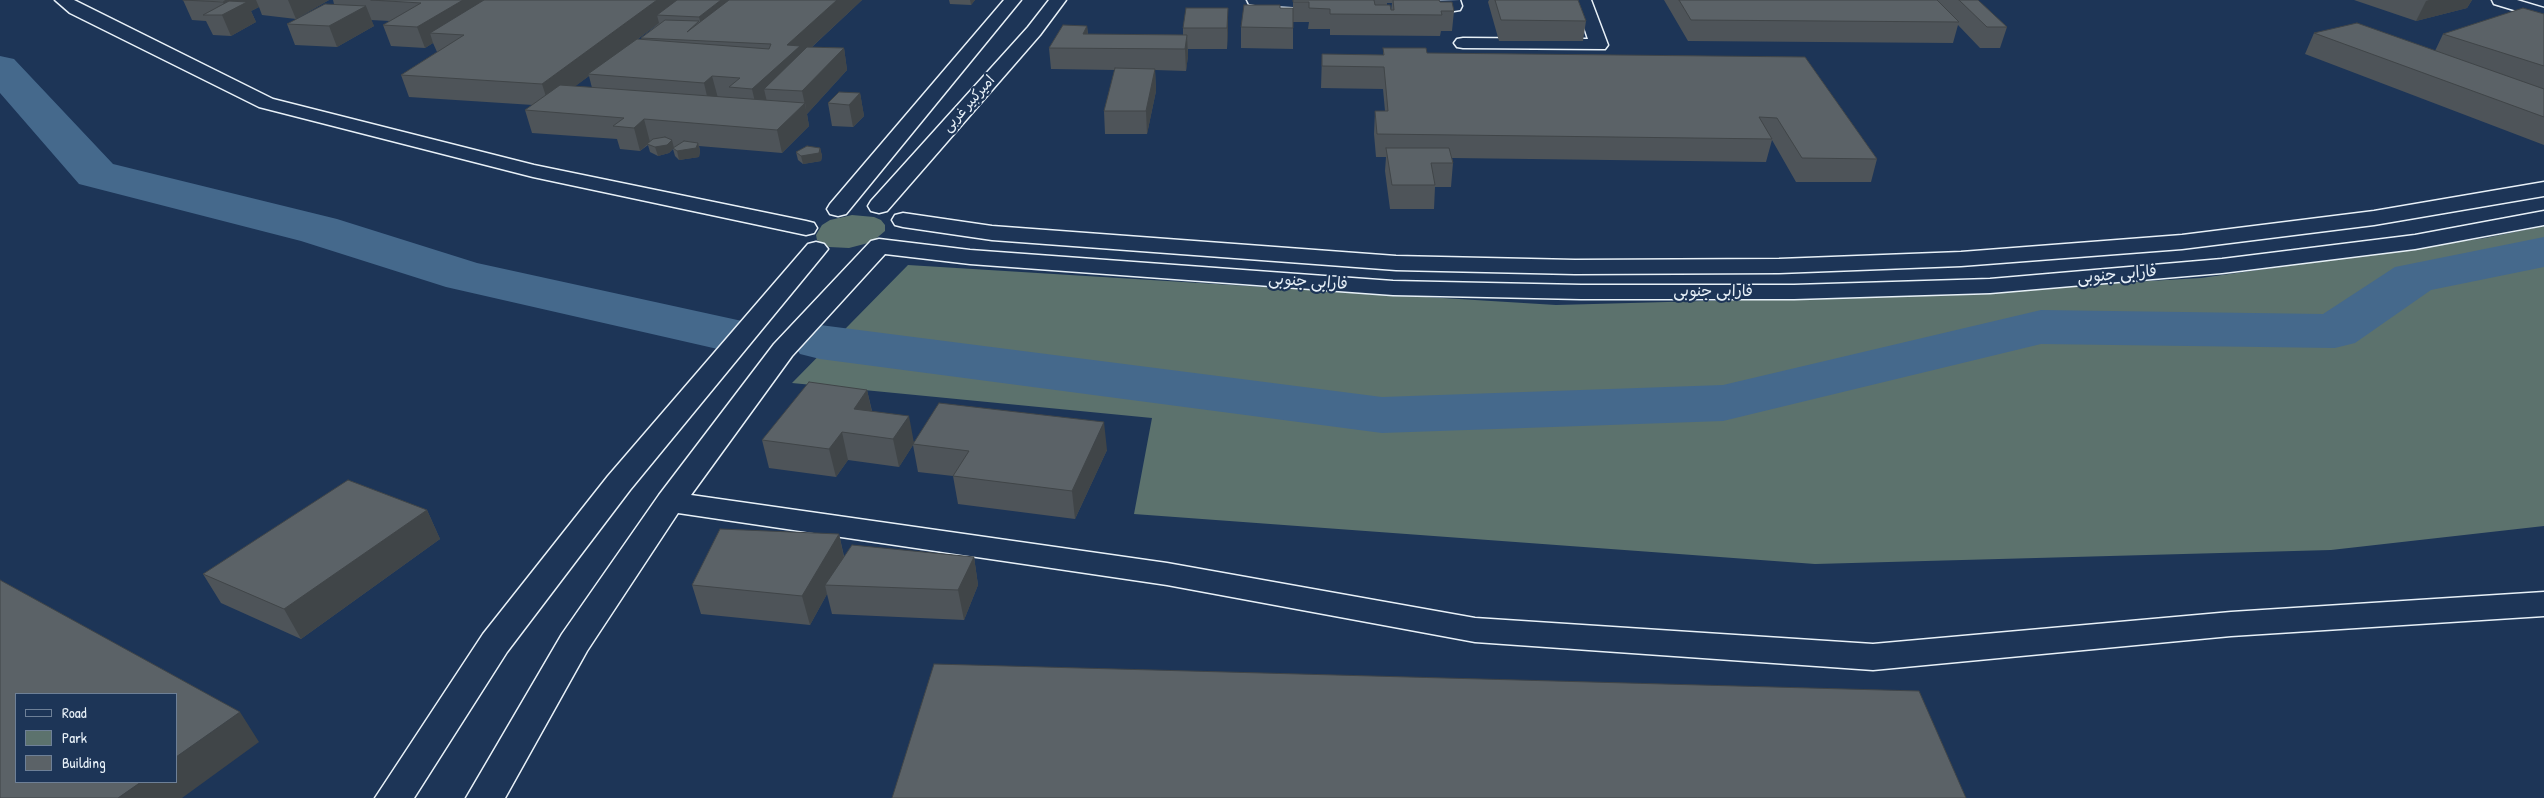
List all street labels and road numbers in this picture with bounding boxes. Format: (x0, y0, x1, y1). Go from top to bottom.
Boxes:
street label: امیرکبیر غربی (939, 72, 999, 136)
street label: فارابی جنوبی (2077, 262, 2157, 288)
street label: فارابی جنوبی (1268, 270, 1348, 294)
street label: فارابی جنوبی (1673, 282, 1753, 302)

